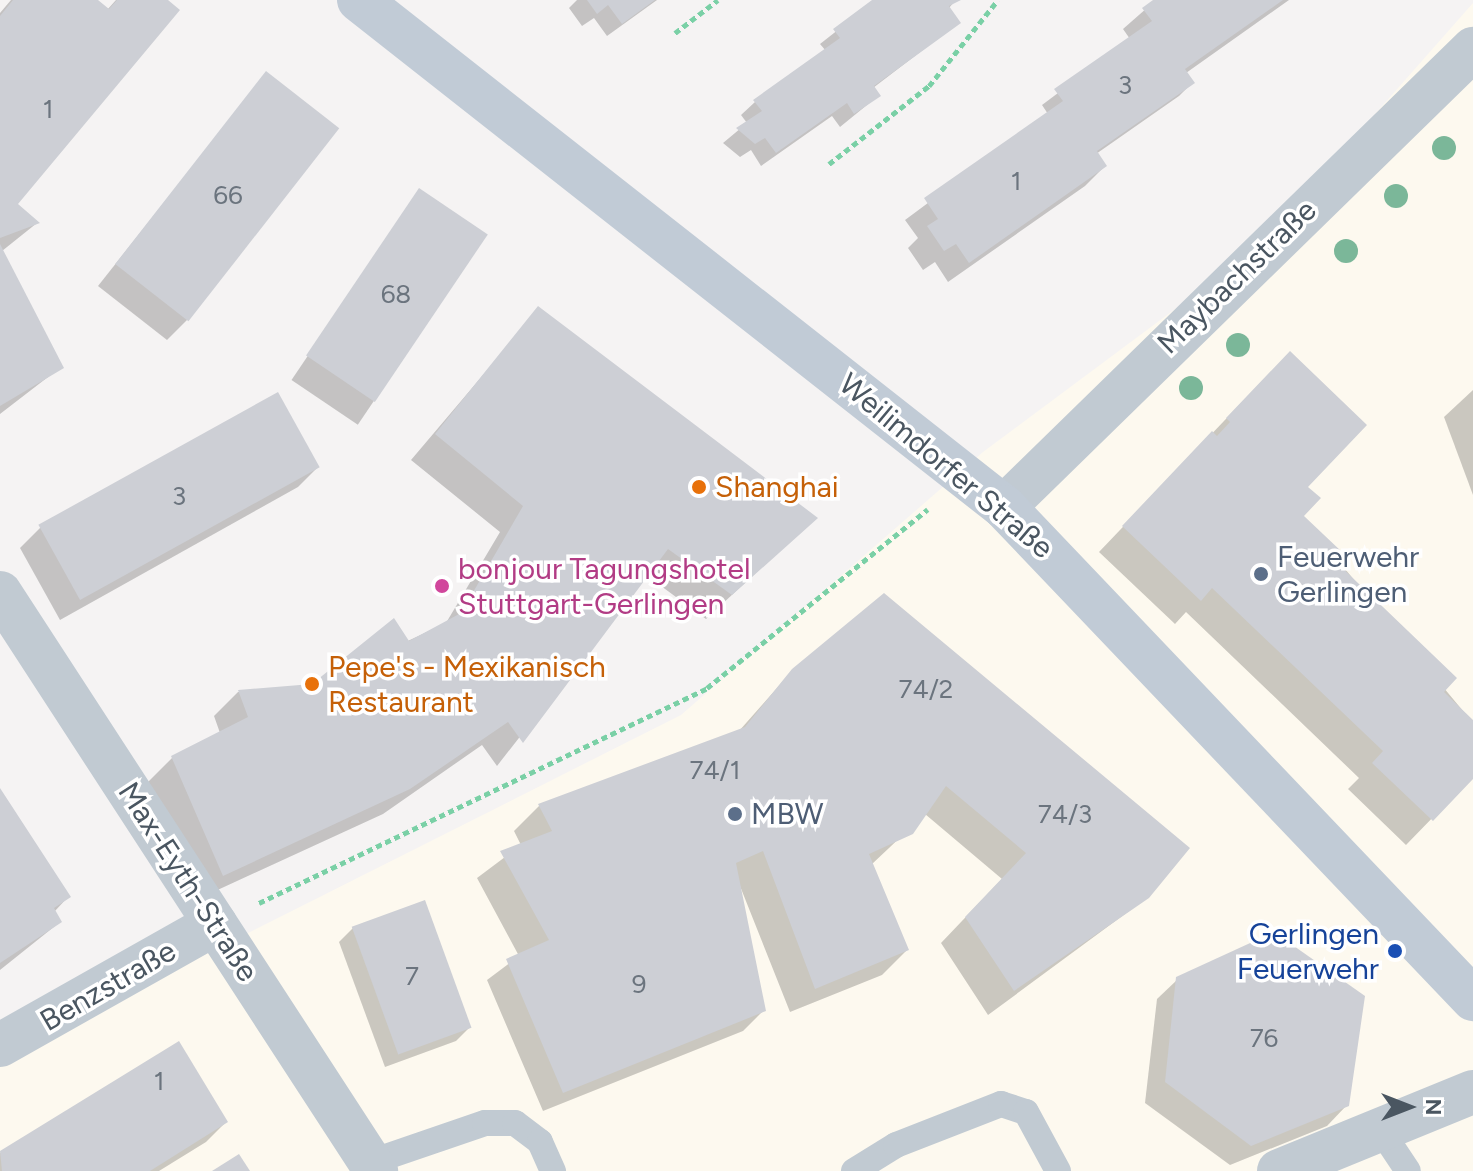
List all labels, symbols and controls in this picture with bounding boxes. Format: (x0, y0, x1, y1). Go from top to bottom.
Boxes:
house number: 3 (1118, 70, 1132, 102)
house number: 1 (43, 94, 53, 126)
house number: 1 (1011, 166, 1021, 198)
house number: 66 (213, 180, 243, 212)
street label: Maybachstraße (1150, 192, 1324, 362)
house number: 68 (381, 279, 411, 311)
street label: Weilimdorfer Straße (832, 366, 1060, 566)
place label: Shanghai (715, 469, 839, 505)
marker: Shanghai (690, 478, 708, 496)
house number: 3 (172, 481, 186, 513)
place label: Feuerwehr Gerlingen (1277, 539, 1419, 610)
place label: bonjour Tagungshotel Stuttgart-Gerlingen (458, 551, 751, 622)
marker: Feuerwehr Gerlingen (1252, 565, 1270, 583)
marker: bonjour Tagungshotel Stuttgart-Gerlingen (433, 577, 451, 595)
place label: Pepe's - Mexikanisch Restaurant (328, 649, 606, 720)
house number: 74/2 (899, 674, 953, 706)
marker: Pepe's - Mexikanisch Restaurant (303, 675, 321, 693)
house number: 74/1 (690, 755, 740, 787)
street label: Max-Eyth-Straße (110, 776, 266, 988)
place label: MBW (751, 796, 824, 832)
house number: 74/3 (1038, 799, 1092, 831)
marker: MBW (726, 805, 744, 823)
place label: Gerlingen Feuerwehr (1237, 916, 1379, 986)
street label: Benzstraße (34, 933, 182, 1039)
marker: Gerlingen Feuerwehr (1386, 942, 1404, 960)
house number: 7 (405, 961, 419, 993)
house number: 9 (632, 969, 646, 1001)
house number: 76 (1250, 1023, 1278, 1055)
house number: 1 (154, 1066, 164, 1098)
north arrow (1369, 1067, 1449, 1147)
text: N (1420, 1098, 1447, 1116)

